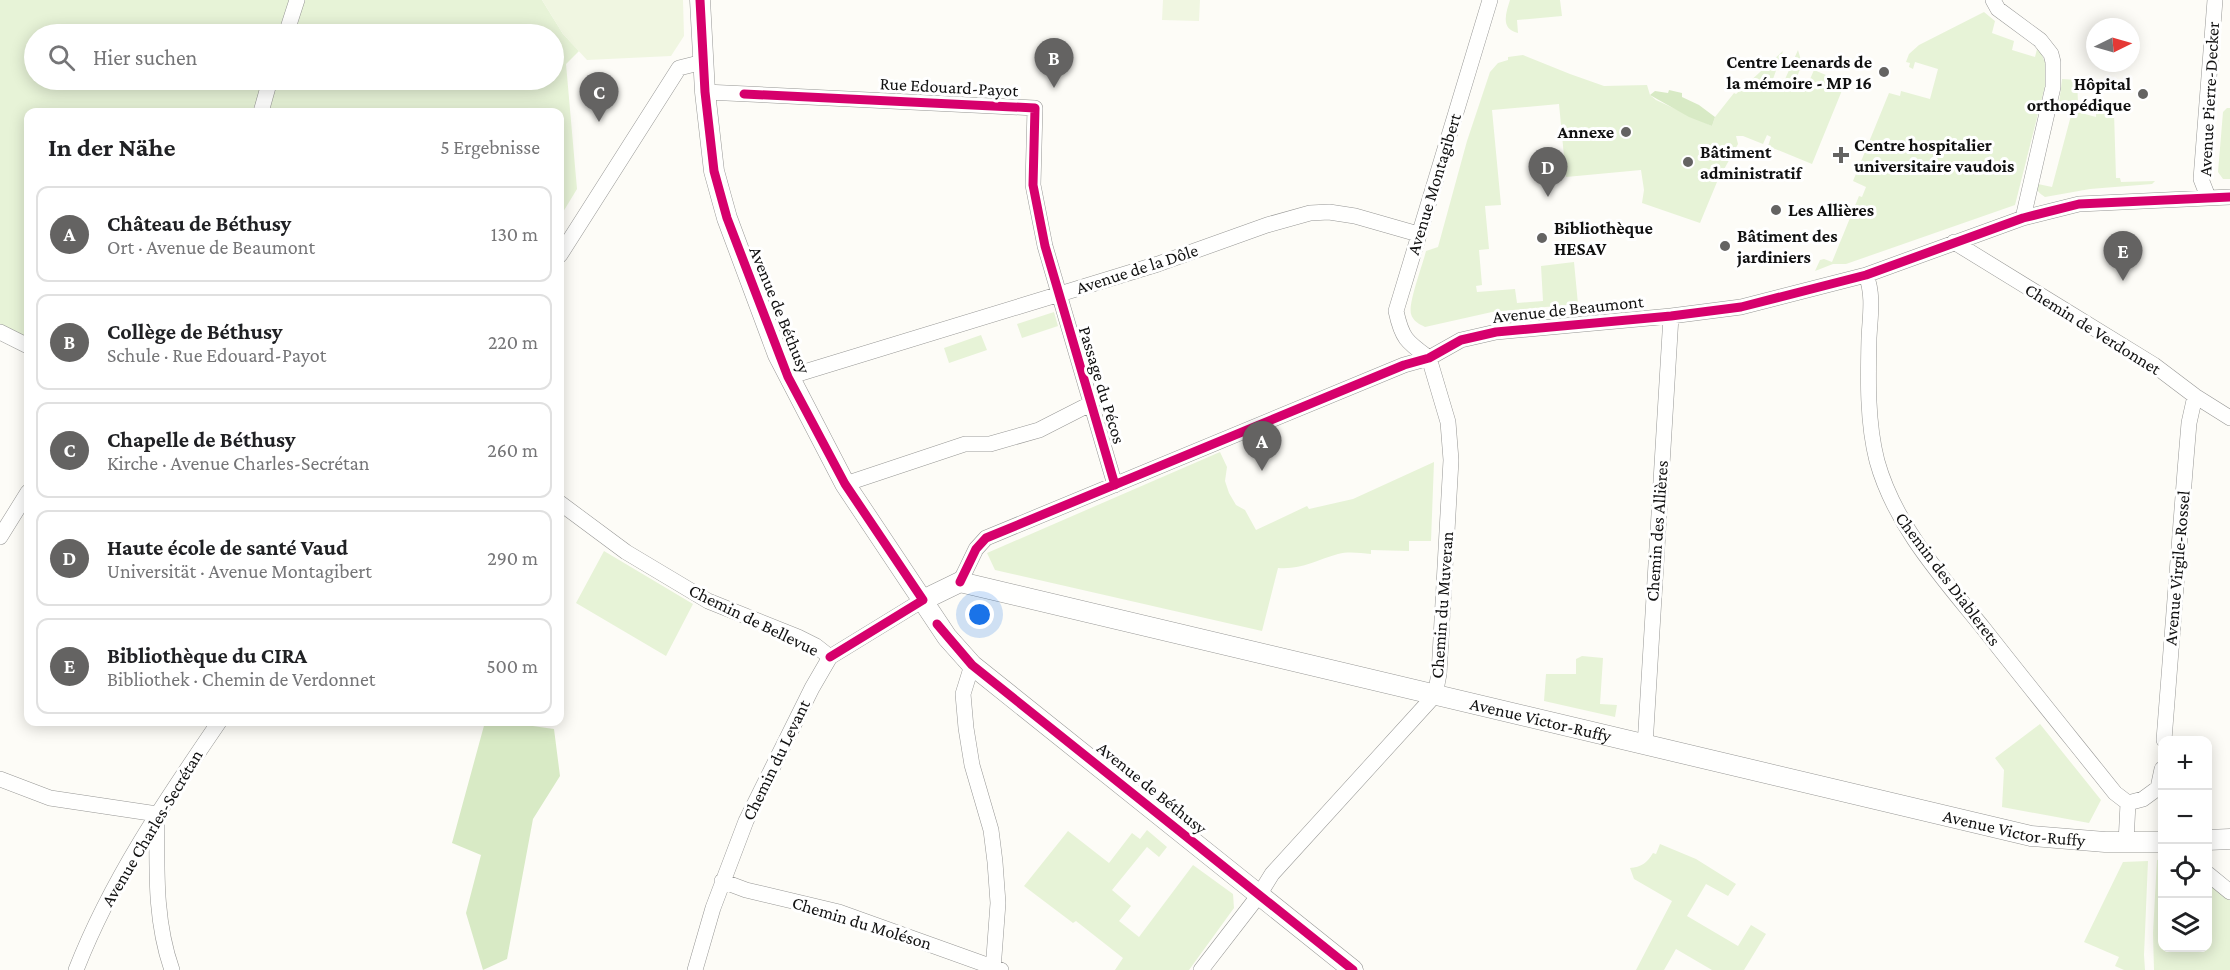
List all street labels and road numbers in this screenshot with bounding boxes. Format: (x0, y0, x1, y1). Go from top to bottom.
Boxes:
street label: Avenue Pierre-Decker (2195, 20, 2223, 177)
street label: Rue Edouard-Payot (879, 73, 1020, 101)
street label: Avenue Montagibert (1403, 110, 1465, 257)
street label: Avenue de la Dôle (1073, 240, 1201, 298)
street label: Avenue de Béthusy (745, 244, 815, 377)
street label: Chemin de Verdonnet (2021, 279, 2165, 379)
street label: Avenue de Beaumont (1491, 291, 1646, 327)
street label: Passage du Pécos (1075, 324, 1129, 446)
street label: Chemin des Allières (1642, 460, 1672, 602)
street label: Avenue Virgile-Rossel (2160, 489, 2194, 646)
street label: Chemin des Diablerets (1891, 508, 2005, 650)
street label: Chemin du Muveran (1427, 530, 1457, 679)
street label: Chemin de Bellevue (686, 580, 822, 660)
street label: Avenue Victor-Ruffy (1468, 693, 1614, 746)
street label: Chemin du Levant (738, 695, 814, 824)
street label: Avenue de Béthusy (1093, 738, 1211, 839)
street label: Avenue Charles-Secrétan (97, 746, 207, 910)
street label: Avenue Victor-Ruffy (1941, 805, 2087, 850)
street label: Chemin du Moléson (790, 892, 935, 954)

